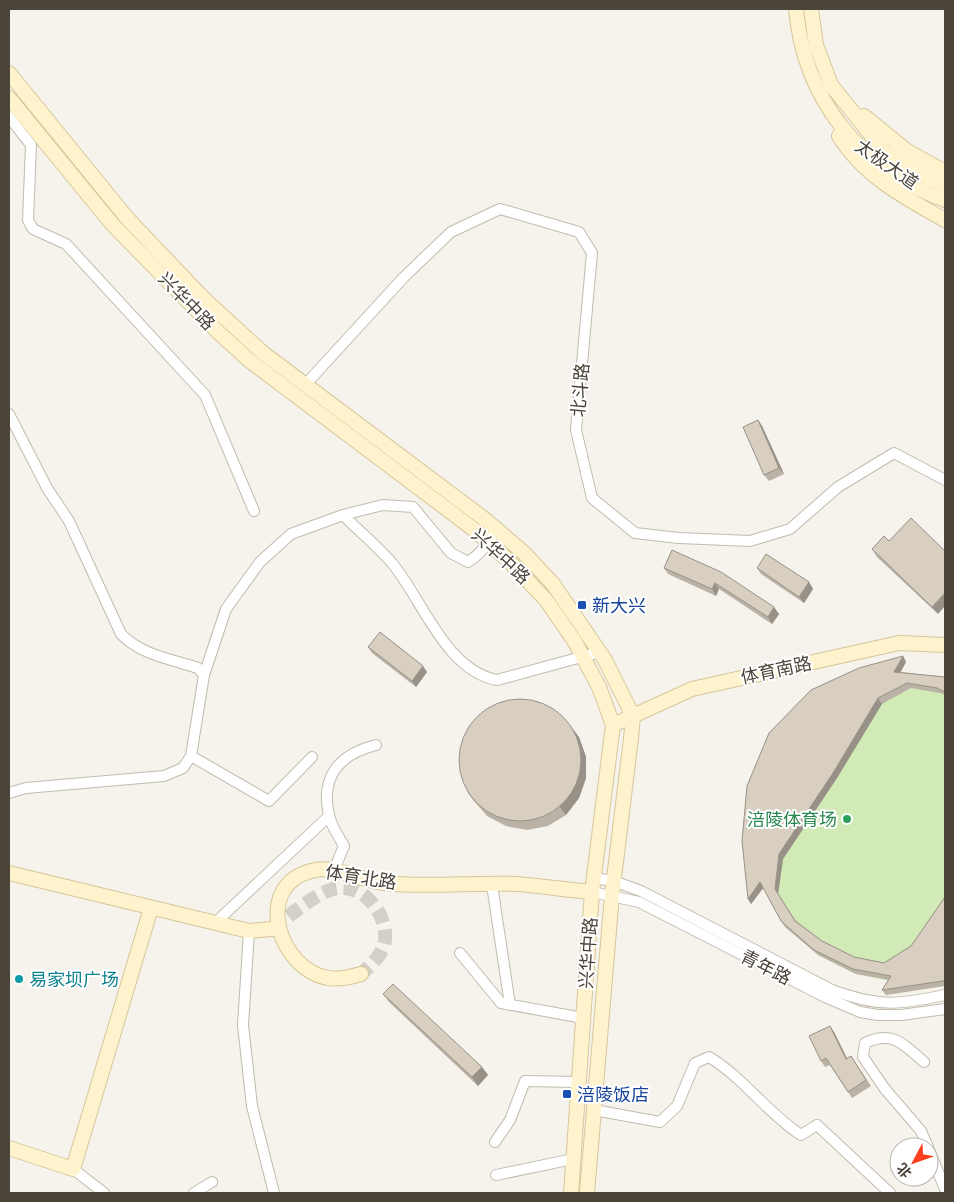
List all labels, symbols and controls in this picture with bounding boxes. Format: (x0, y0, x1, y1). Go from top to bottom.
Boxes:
street label: 太极大道 (850, 132, 924, 196)
street label: 兴华中路 (152, 266, 222, 336)
street label: 北斗路 (564, 362, 596, 418)
street label: 兴华中路 (465, 522, 537, 590)
place label: 新大兴 (592, 592, 646, 619)
marker: 新大兴 (576, 599, 588, 611)
street label: 体育南路 (738, 649, 814, 691)
place label: 涪陵体育场 (747, 806, 837, 833)
marker: 涪陵体育场 (841, 813, 853, 825)
street label: 体育北路 (323, 858, 399, 896)
street label: 兴华中路 (572, 916, 604, 990)
street label: 青年路 (736, 943, 796, 991)
place label: 易家坝广场 (29, 966, 119, 993)
marker: 易家坝广场 (13, 973, 25, 985)
place label: 涪陵饭店 (577, 1081, 649, 1108)
marker: 涪陵饭店 (561, 1088, 573, 1100)
north arrow (889, 1137, 939, 1187)
text: 北 (891, 1159, 916, 1183)

